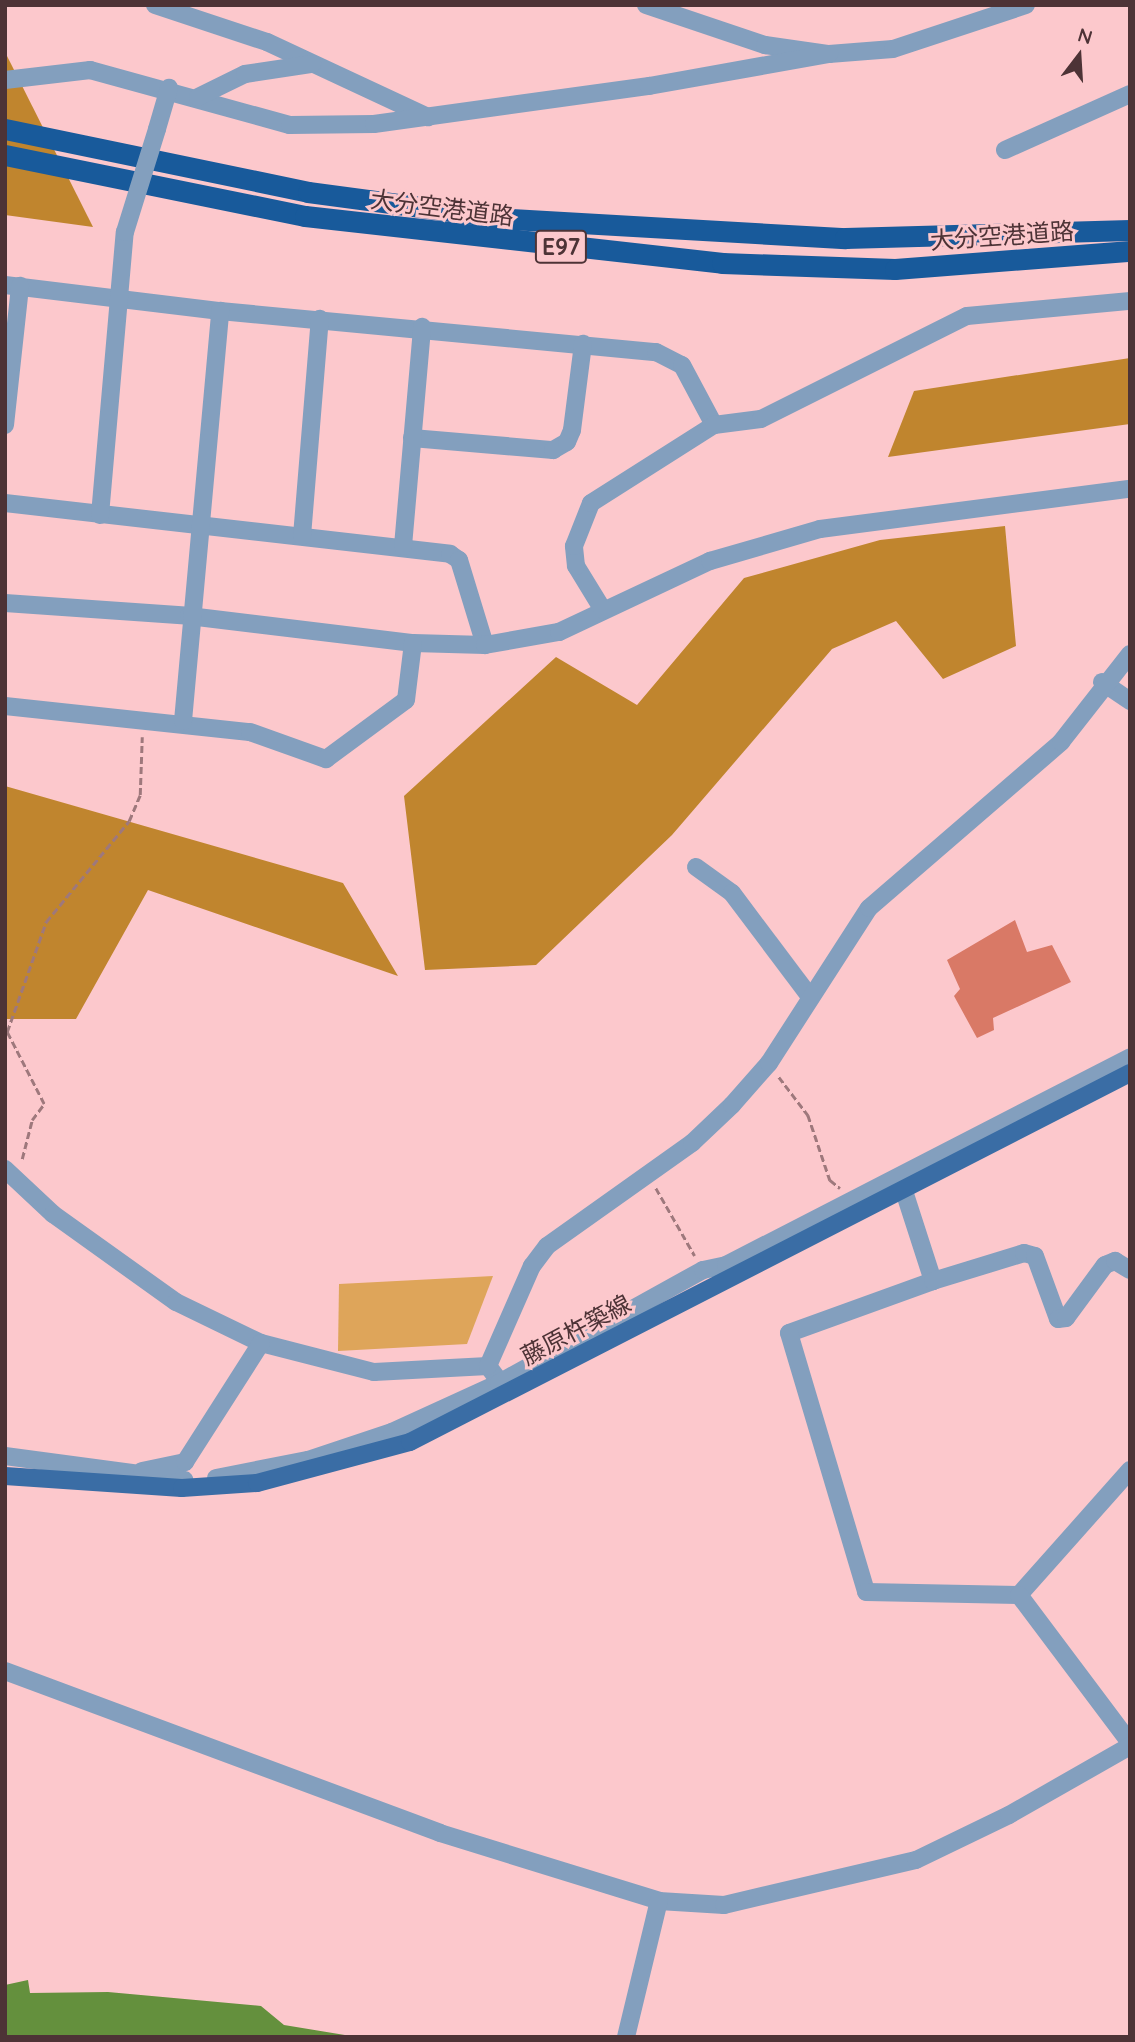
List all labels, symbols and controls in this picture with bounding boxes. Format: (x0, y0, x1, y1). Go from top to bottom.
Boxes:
north arrow (1044, 21, 1114, 91)
text: N (1075, 22, 1095, 49)
street label: 大分空港道路 (369, 185, 515, 231)
street label: 大分空港道路 (929, 217, 1075, 255)
road number: E97 (535, 228, 587, 266)
street label: 藤原杵築線 (516, 1289, 636, 1371)

